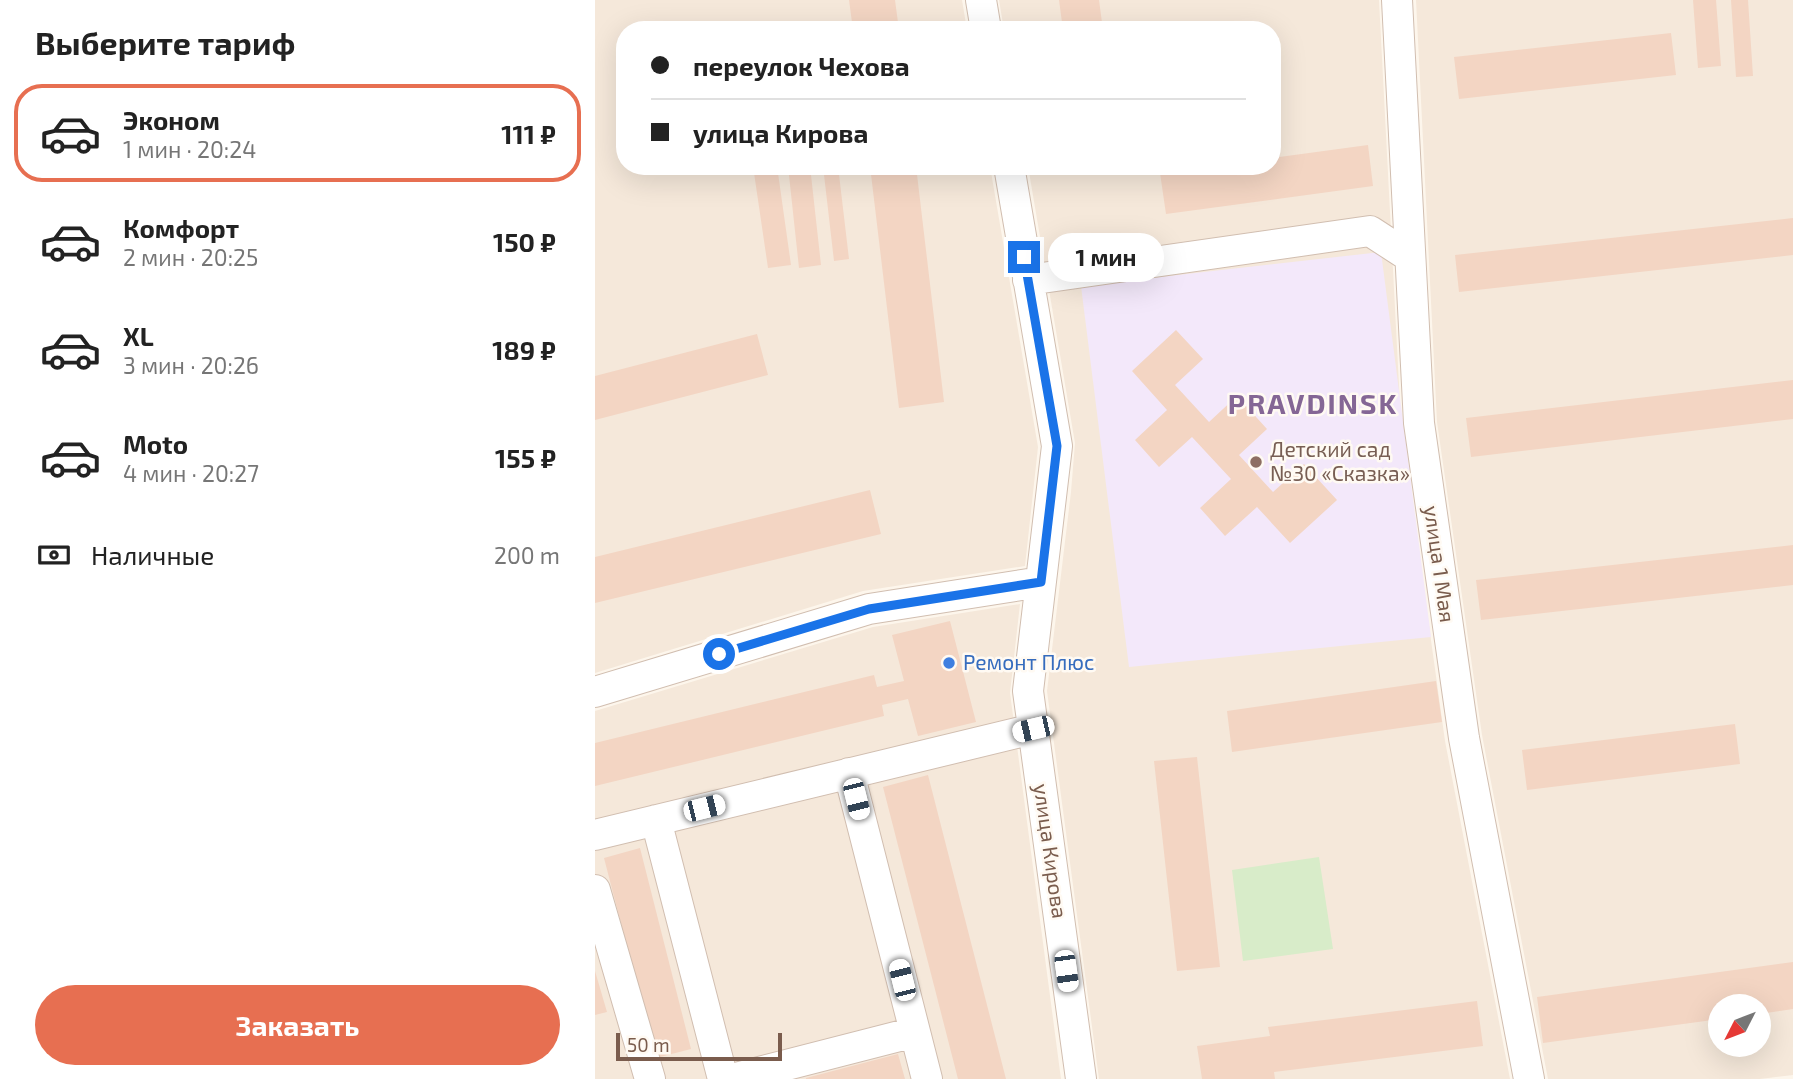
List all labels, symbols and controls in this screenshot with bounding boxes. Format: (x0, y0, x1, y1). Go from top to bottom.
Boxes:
text: Выберите тариф (35, 23, 295, 61)
text: переулок Чехова (693, 50, 910, 81)
icon: car (39, 102, 102, 165)
text: Эконом (123, 104, 220, 135)
text: улица Кирова (693, 117, 868, 148)
text: 111 ₽ (501, 118, 556, 149)
text: 1 мин · 20:24 (123, 135, 256, 163)
icon: car (39, 210, 102, 273)
text: Комфорт (123, 212, 239, 243)
text: 150 ₽ (493, 226, 556, 257)
callout: 1 мин (1048, 232, 1164, 282)
route end (1008, 241, 1040, 273)
text: 2 мин · 20:25 (123, 243, 258, 271)
text: 1 мин (1076, 243, 1136, 271)
icon: car (39, 318, 102, 381)
text: XL (123, 320, 154, 351)
text: 189 ₽ (492, 334, 556, 365)
text: 3 мин · 20:26 (123, 351, 259, 379)
district label: PRAVDINSK (1228, 386, 1398, 420)
icon: car (39, 426, 102, 489)
text: Moto (123, 428, 188, 459)
place label: Детский сад №30 «Сказка» (1270, 436, 1410, 485)
text: 155 ₽ (495, 442, 556, 473)
marker: Детский сад №30 «Сказка» (1248, 454, 1264, 470)
text: 4 мин · 20:27 (123, 459, 259, 487)
street label: улица 1 Мая (1419, 504, 1461, 624)
icon: cash (35, 536, 73, 574)
text: Наличные (91, 539, 214, 570)
text: 200 m (494, 541, 560, 569)
route start (703, 638, 735, 670)
place label: Ремонт Плюс (963, 649, 1094, 674)
marker: Ремонт Плюс (941, 655, 957, 671)
car (1011, 714, 1056, 744)
car (841, 776, 872, 822)
street label: улица Кирова (1029, 782, 1073, 920)
car (682, 793, 727, 823)
car (1053, 949, 1080, 993)
car (887, 957, 918, 1003)
button: Заказать (35, 985, 560, 1065)
north arrow (1708, 994, 1771, 1057)
map controls (1708, 994, 1771, 1057)
scale bar (616, 1030, 782, 1062)
text: 50 m (627, 1033, 670, 1056)

